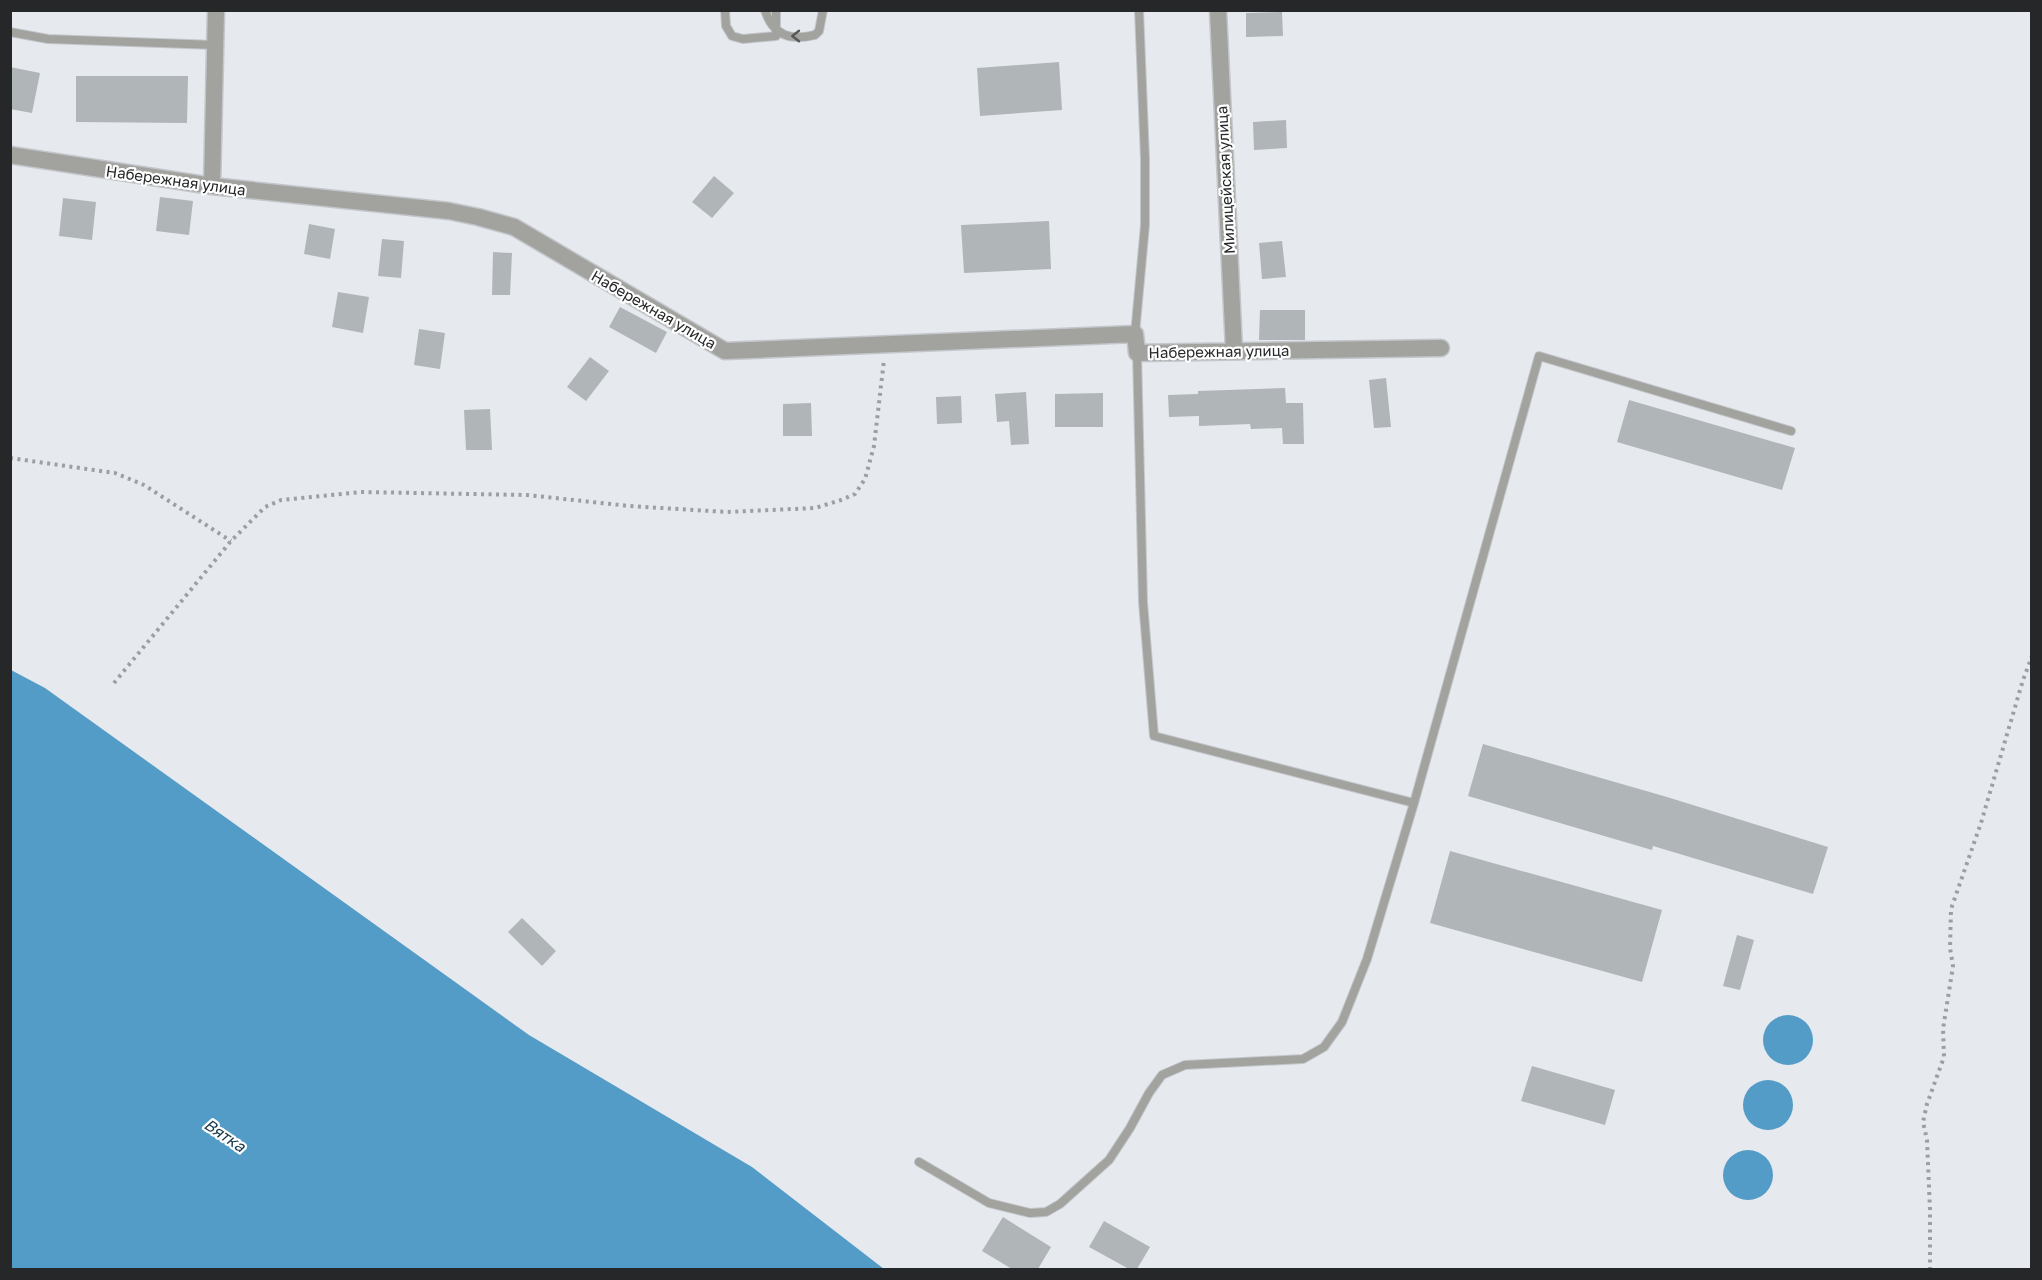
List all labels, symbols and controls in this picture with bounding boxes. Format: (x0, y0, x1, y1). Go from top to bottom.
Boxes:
one-way arrow (792, 30, 801, 42)
street label: Милицейская улица (1212, 105, 1238, 255)
street label: Набережная улица (105, 161, 247, 199)
street label: Набережная улица (588, 266, 720, 352)
street label: Набережная улица (1148, 341, 1290, 361)
water label: Вятка (201, 1114, 250, 1157)

